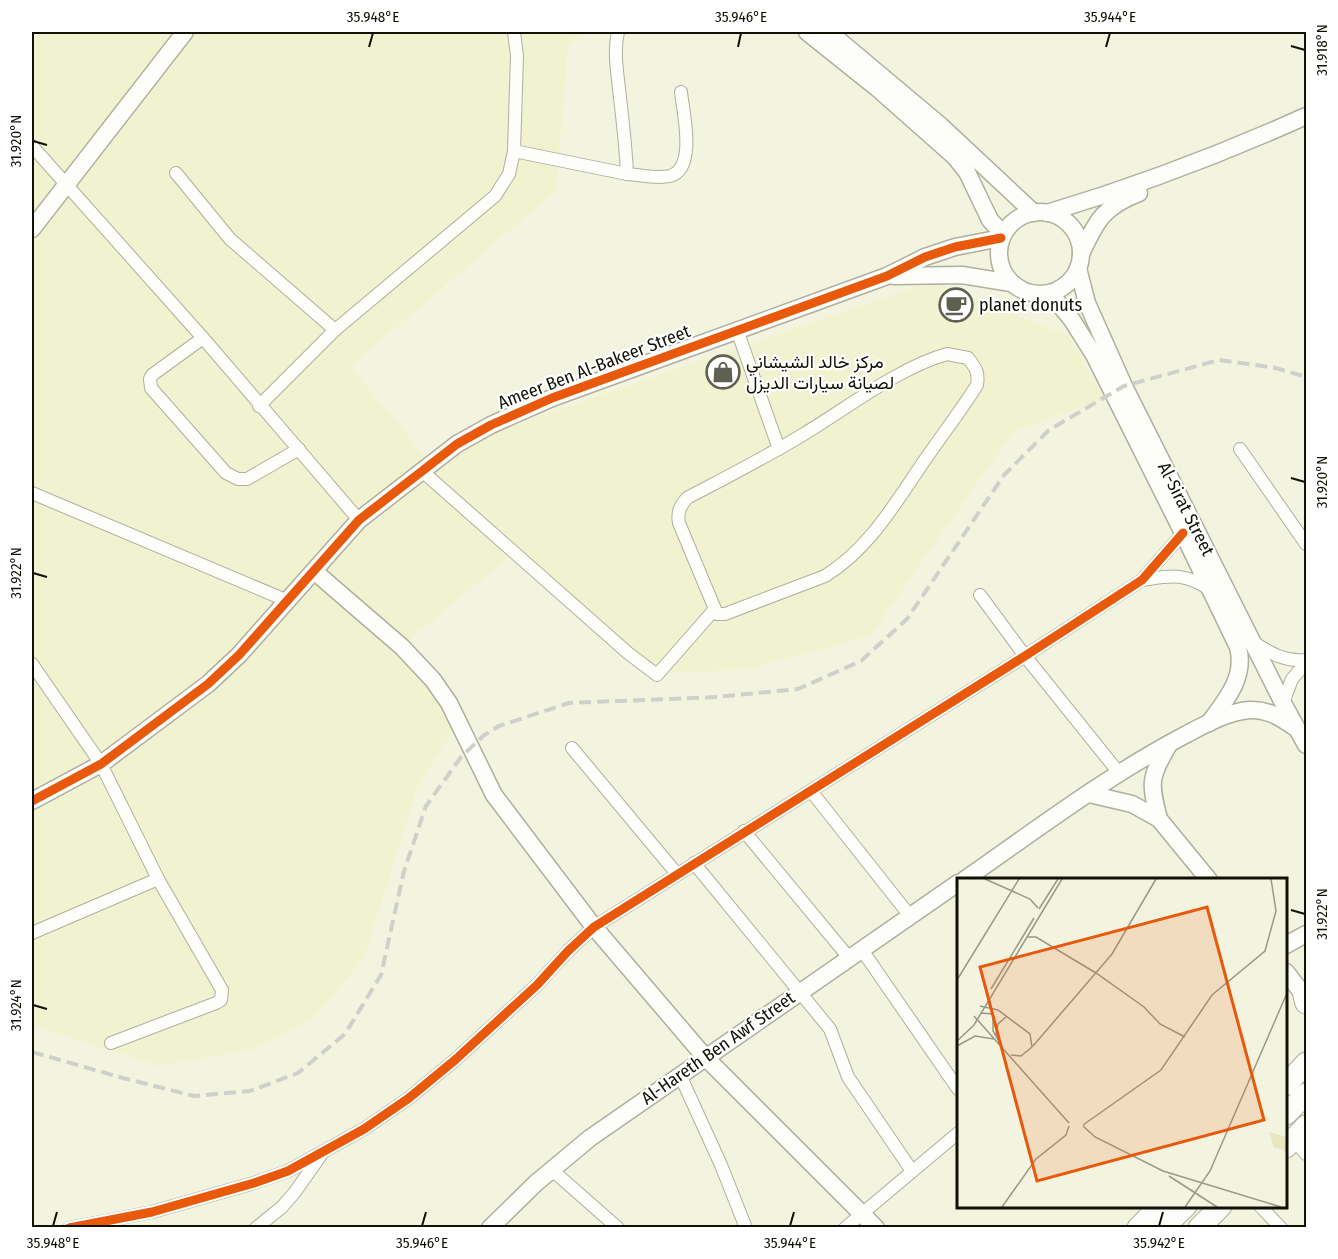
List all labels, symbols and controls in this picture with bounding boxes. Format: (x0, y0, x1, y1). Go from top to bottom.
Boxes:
text: 35.948°E (347, 8, 399, 26)
text: 35.946°E (715, 8, 767, 26)
text: 35.944°E (1084, 8, 1136, 26)
text: 31.918°N (1313, 24, 1331, 76)
text: 31.920°N (7, 115, 25, 167)
cafe icon: planet donuts (938, 287, 974, 323)
place label: planet donuts (979, 294, 1082, 316)
street label: Ameer Ben Al-Bakeer Street (495, 320, 693, 414)
place label: مركز خالد الشيشاني لصيانة سيارات الديزل (746, 351, 894, 394)
shop icon: مركز خالد الشيشاني لصيانة سيارات الديزل (705, 354, 741, 390)
text: 31.920°N (1313, 456, 1331, 508)
street label: Al-Sirat Street (1153, 458, 1219, 560)
text: 31.922°N (7, 547, 25, 599)
inset map (957, 878, 1287, 1208)
text: 31.922°N (1313, 888, 1331, 940)
text: 31.924°N (7, 979, 25, 1031)
street label: Al-Hareth Ben Awf Street (637, 987, 799, 1109)
text: 35.948°E (27, 1234, 79, 1252)
text: 35.946°E (396, 1234, 448, 1252)
text: 35.944°E (764, 1234, 816, 1252)
text: 35.942°E (1133, 1234, 1185, 1252)

